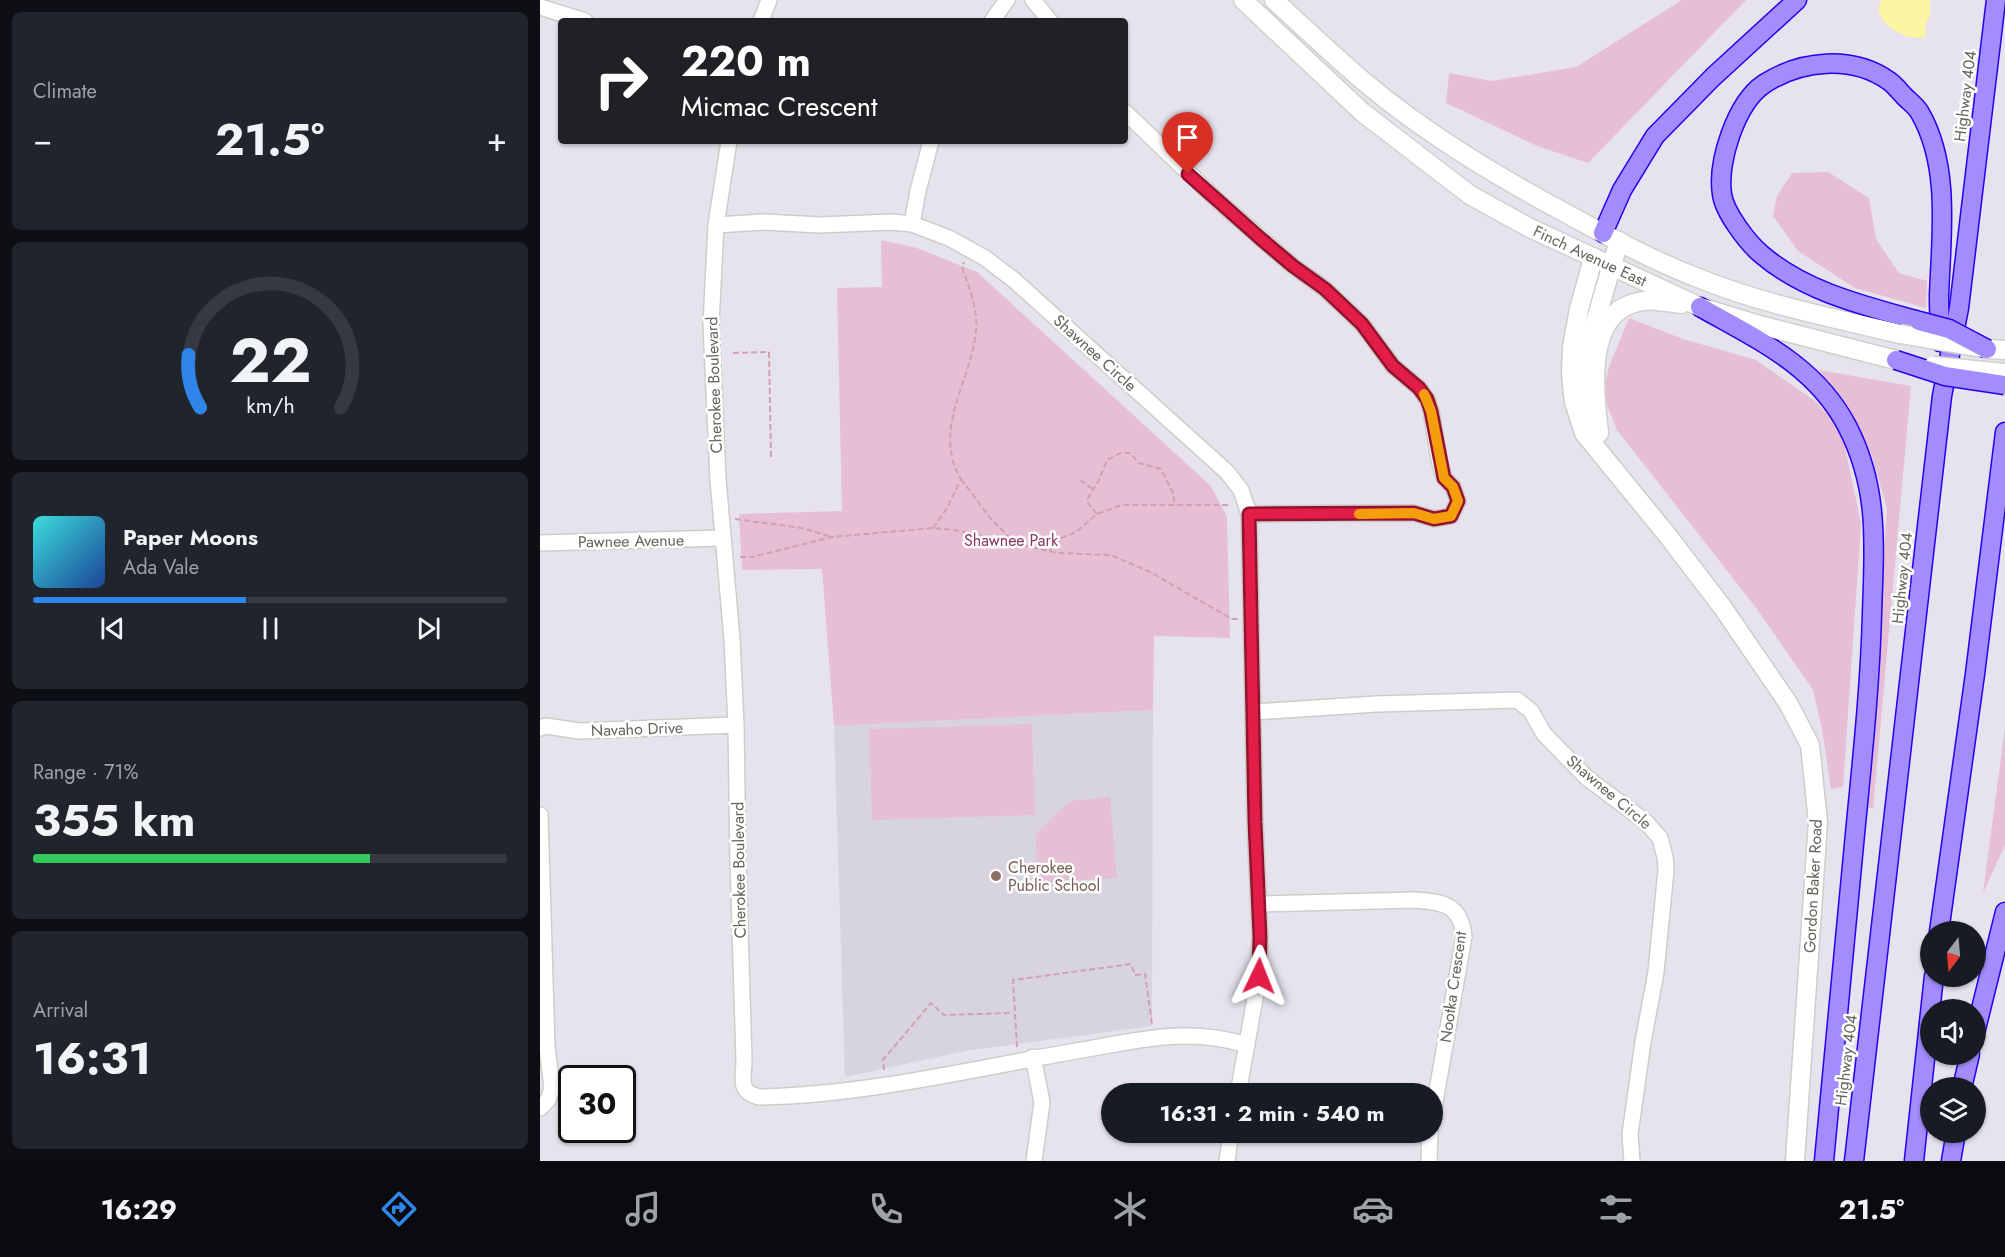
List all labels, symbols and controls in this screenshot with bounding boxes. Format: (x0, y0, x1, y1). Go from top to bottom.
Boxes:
text: 220 m (681, 31, 811, 92)
icon: right (582, 42, 660, 120)
street label: Highway 404 (1948, 49, 1982, 143)
text: Climate (33, 77, 97, 106)
text: Micmac Crescent (681, 87, 877, 126)
text: 21.5° (215, 107, 324, 172)
pin (1162, 112, 1213, 174)
text: − (33, 116, 52, 163)
text: + (487, 116, 507, 163)
icon: arrive (1171, 121, 1204, 154)
street label: Finch Avenue East (1529, 220, 1651, 292)
street label: Shawnee Circle (1048, 309, 1142, 397)
text: 22 (229, 315, 311, 405)
street label: Cherokee Boulevard (700, 316, 728, 454)
text: km/h (246, 390, 294, 421)
text: Paper Moons (123, 521, 258, 553)
street label: Pawnee Avenue (578, 529, 684, 553)
park label: Shawnee Park (964, 529, 1059, 552)
street label: Highway 404 (1886, 531, 1918, 625)
text: Ada Vale (123, 553, 199, 582)
icon: previous (96, 612, 129, 645)
icon: pause (254, 612, 287, 645)
icon: next (412, 612, 445, 645)
street label: Navaho Drive (590, 716, 684, 742)
street label: Shawnee Circle (1561, 749, 1657, 835)
text: Range · 71% (33, 758, 139, 787)
text: 355 km (33, 788, 195, 853)
street label: Cherokee Boulevard (726, 801, 752, 939)
street label: Gordon Baker Road (1798, 818, 1828, 954)
place label: Cherokee Public School (1008, 856, 1100, 897)
marker: Cherokee Public School (989, 869, 1003, 883)
north arrow (1920, 921, 1986, 987)
map controls (1920, 921, 1986, 1143)
street label: Nootka Crescent (1434, 930, 1472, 1044)
position arrow (1227, 944, 1291, 1008)
text: Arrival (33, 996, 88, 1025)
button: sound (1920, 999, 1986, 1065)
street label: Highway 404 (1829, 1013, 1863, 1107)
text: 16:31 (33, 1026, 151, 1091)
speed limit sign: 30 (558, 1065, 636, 1143)
button: layers (1920, 1077, 1986, 1143)
text: 16:31 · 2 min · 540 m (1160, 1097, 1384, 1129)
icon: directions (378, 1188, 420, 1230)
icon: music (622, 1188, 664, 1230)
icon: phone (865, 1188, 907, 1230)
icon: climate (1109, 1188, 1151, 1230)
icon: car (1352, 1188, 1394, 1230)
icon: filters (1595, 1188, 1637, 1230)
text: 16:29 (101, 1190, 177, 1229)
text: 21.5° (1839, 1190, 1904, 1229)

